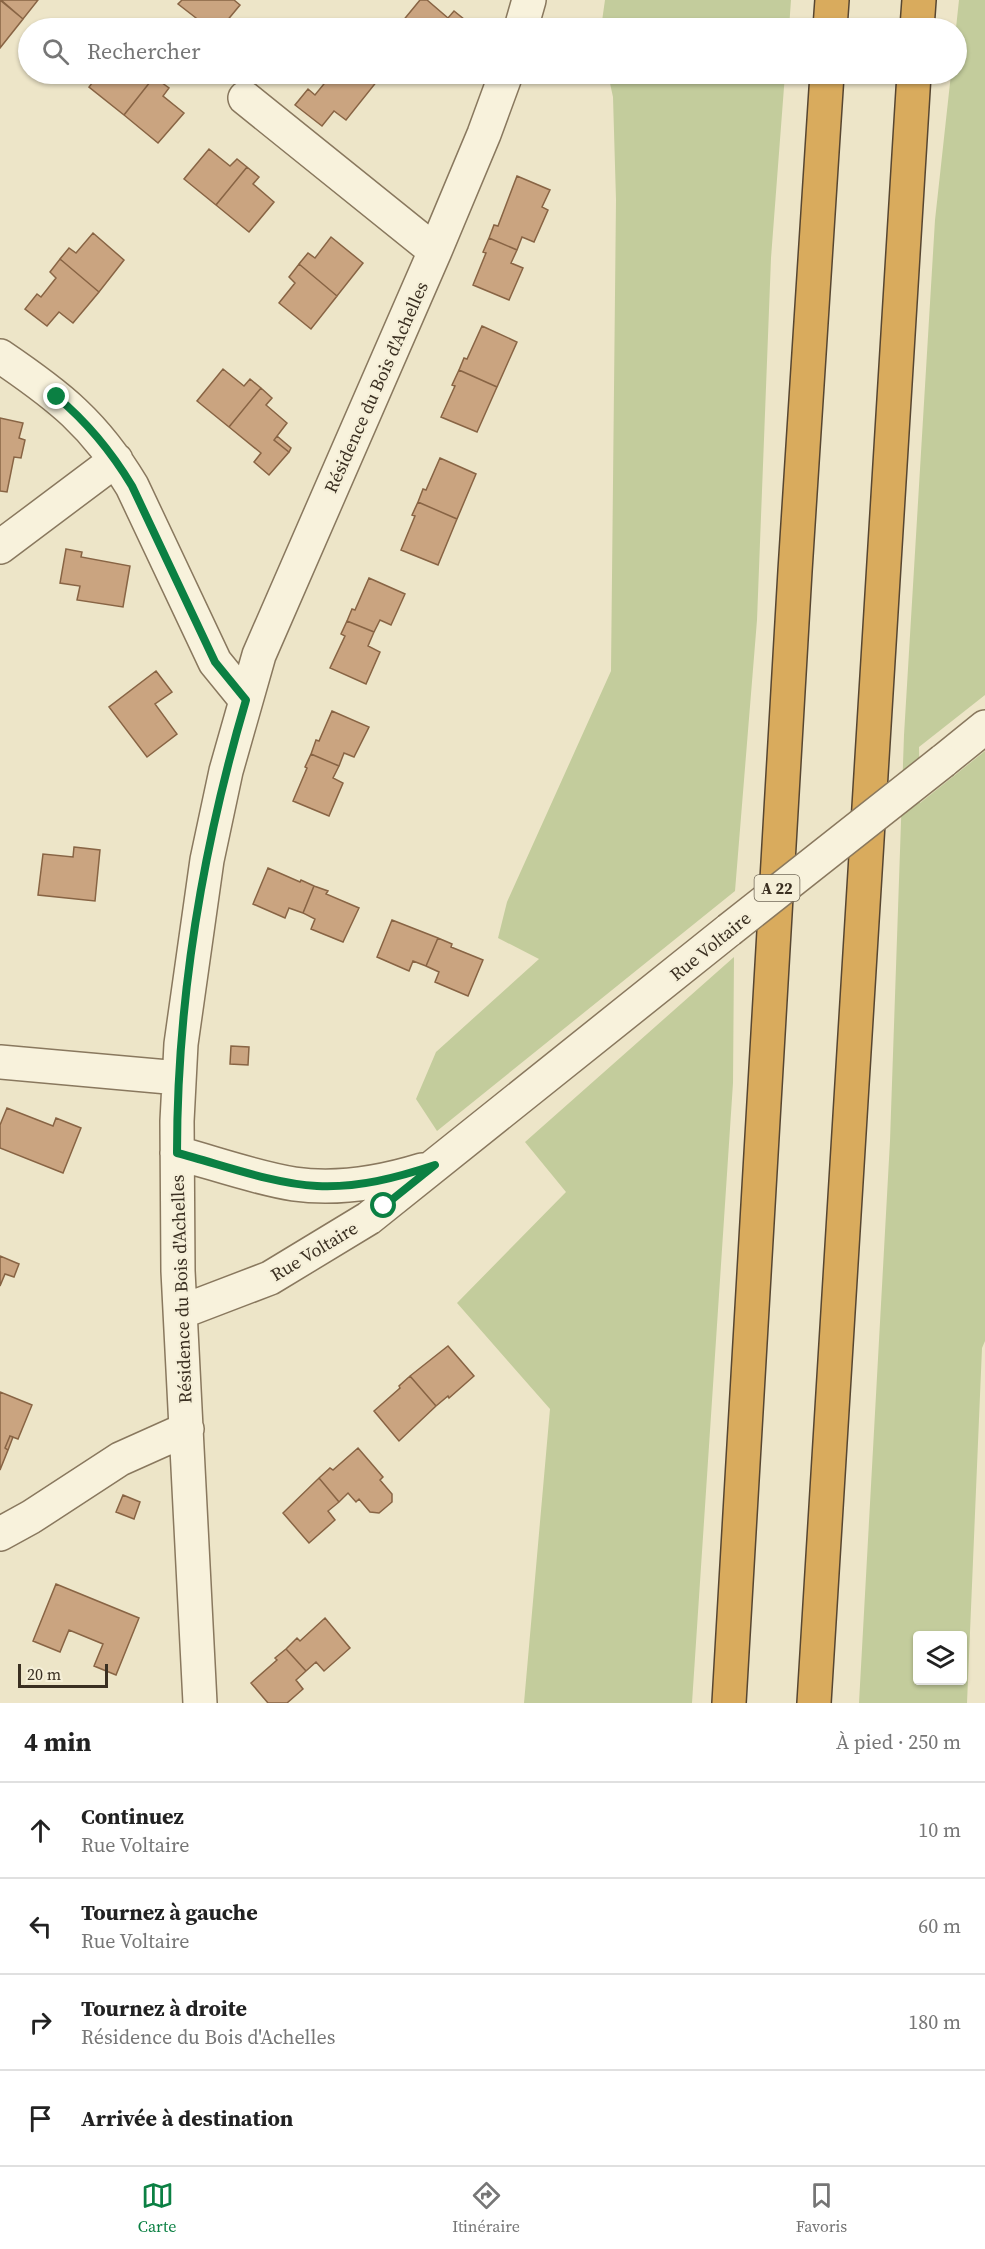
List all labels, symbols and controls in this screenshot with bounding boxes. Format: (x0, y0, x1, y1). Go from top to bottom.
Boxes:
search box (18, 18, 967, 84)
icon: search (39, 35, 72, 68)
text: Rechercher (87, 36, 201, 66)
street label: Résidence du Bois d'Achelles (318, 277, 434, 497)
route end (43, 383, 69, 409)
road number: A 22 (754, 875, 800, 901)
street label: Rue Voltaire (664, 906, 756, 986)
street label: Résidence du Bois d'Achelles (165, 1174, 197, 1404)
route start (370, 1192, 396, 1218)
street label: Rue Voltaire (266, 1215, 362, 1287)
map controls (913, 1631, 967, 1685)
button: layers (913, 1631, 967, 1685)
scale bar (18, 1661, 108, 1688)
text: 20 m (27, 1663, 61, 1685)
text: 4 min (24, 1724, 91, 1760)
text: À pied · 250 m (836, 1728, 961, 1756)
text: Continuez (81, 1801, 184, 1831)
icon: ahead (24, 1814, 57, 1847)
text: 10 m (918, 1816, 961, 1844)
text: Rue Voltaire (81, 1831, 189, 1859)
text: Tournez à gauche (81, 1897, 258, 1927)
icon: left (24, 1910, 57, 1943)
text: 60 m (918, 1912, 961, 1940)
text: Rue Voltaire (81, 1927, 189, 1955)
text: Tournez à droite (81, 1993, 247, 2023)
icon: right (24, 2006, 57, 2039)
text: 180 m (908, 2008, 961, 2036)
text: Résidence du Bois d'Achelles (81, 2023, 335, 2051)
icon: arrive (24, 2102, 57, 2135)
text: Arrivée à destination (81, 2103, 293, 2133)
tab: Carte (138, 2179, 176, 2237)
tab: Itinéraire (452, 2179, 520, 2237)
tab: Favoris (796, 2179, 847, 2237)

